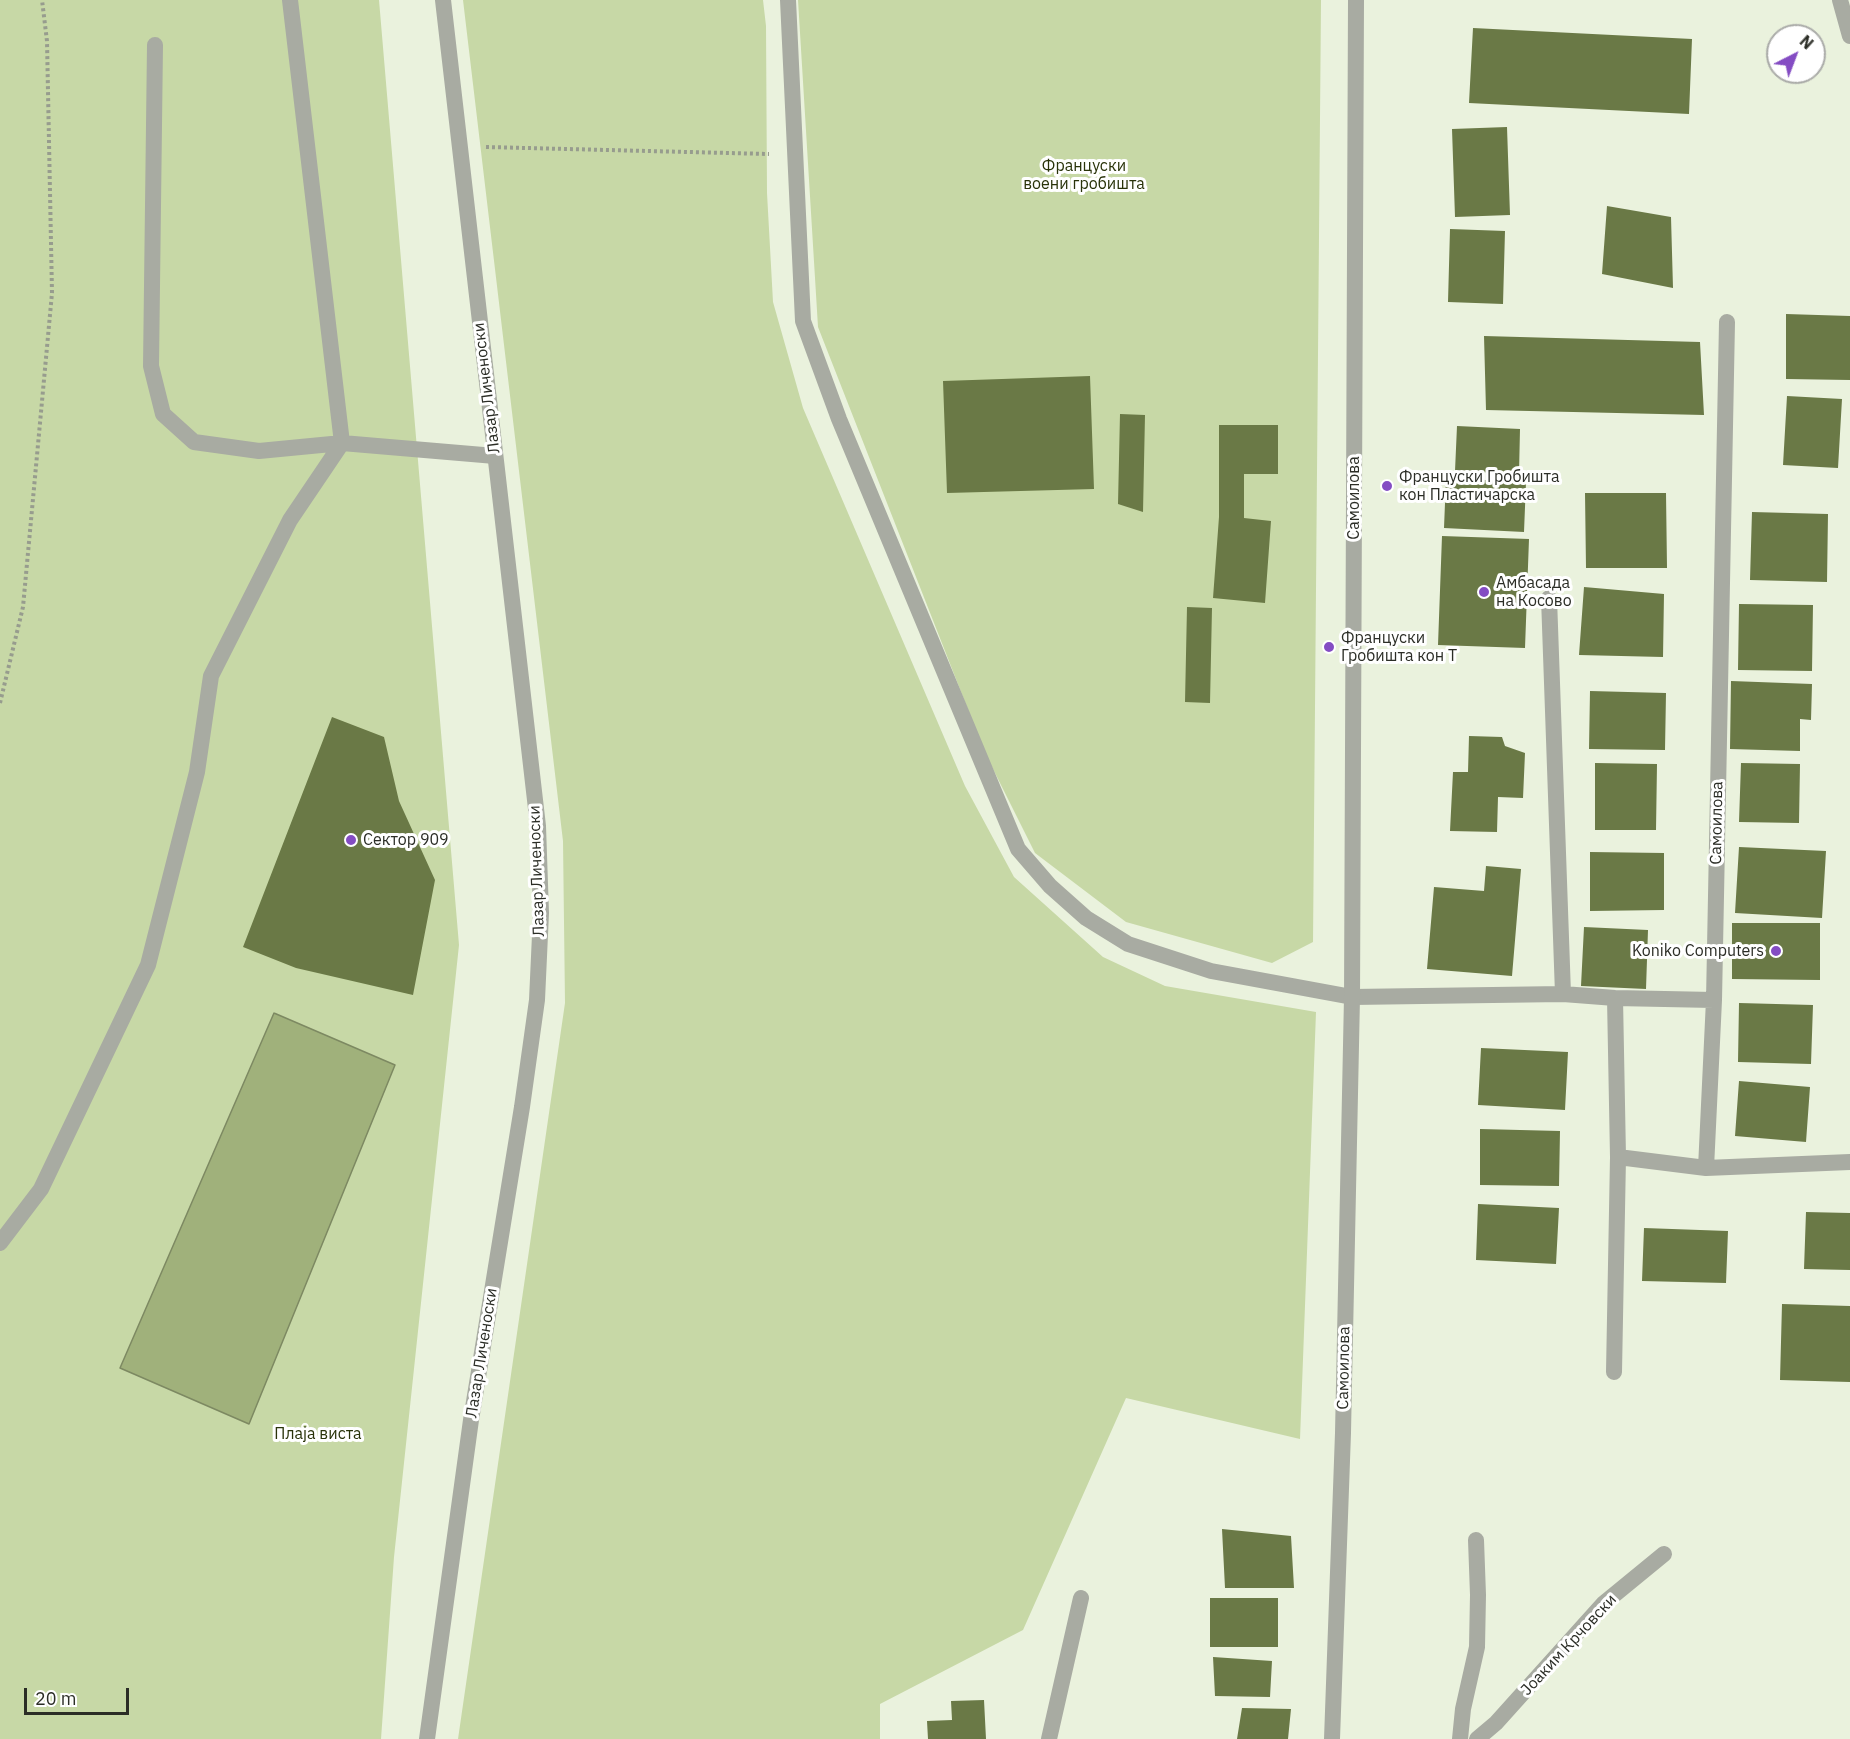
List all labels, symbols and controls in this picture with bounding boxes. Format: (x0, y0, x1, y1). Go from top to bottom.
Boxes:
north arrow (1766, 24, 1826, 84)
text: N (1796, 31, 1818, 53)
park label: Француски воени гробишта (1023, 156, 1145, 194)
street label: Лазар Личеноски (469, 322, 505, 454)
street label: Самоилова (1344, 456, 1364, 540)
place label: Француски Гробишта кон Пластичарска (1399, 467, 1559, 505)
marker: Француски Гробишта кон Пластичарска (1380, 479, 1394, 493)
place label: Амбасада на Косово (1496, 573, 1572, 611)
marker: Амбасада на Косово (1477, 585, 1491, 599)
place label: Француски Гробишта кон Т (1341, 628, 1457, 666)
marker: Француски Гробишта кон Т (1322, 640, 1336, 654)
street label: Самоилова (1707, 781, 1727, 865)
street label: Лазар Личеноски (525, 805, 549, 937)
place label: Сектор 909 (363, 830, 449, 850)
marker: Сектор 909 (344, 833, 358, 847)
place label: Koniko Computers (1632, 941, 1764, 961)
marker: Koniko Computers (1769, 944, 1783, 958)
street label: Лазар Личеноски (462, 1287, 502, 1419)
street label: Самоилова (1334, 1326, 1354, 1410)
park label: Плаја виста (274, 1424, 362, 1444)
street label: Јоаким Крчовски (1517, 1590, 1621, 1700)
scale bar (27, 1676, 132, 1714)
text: 20 m (35, 1687, 77, 1710)

